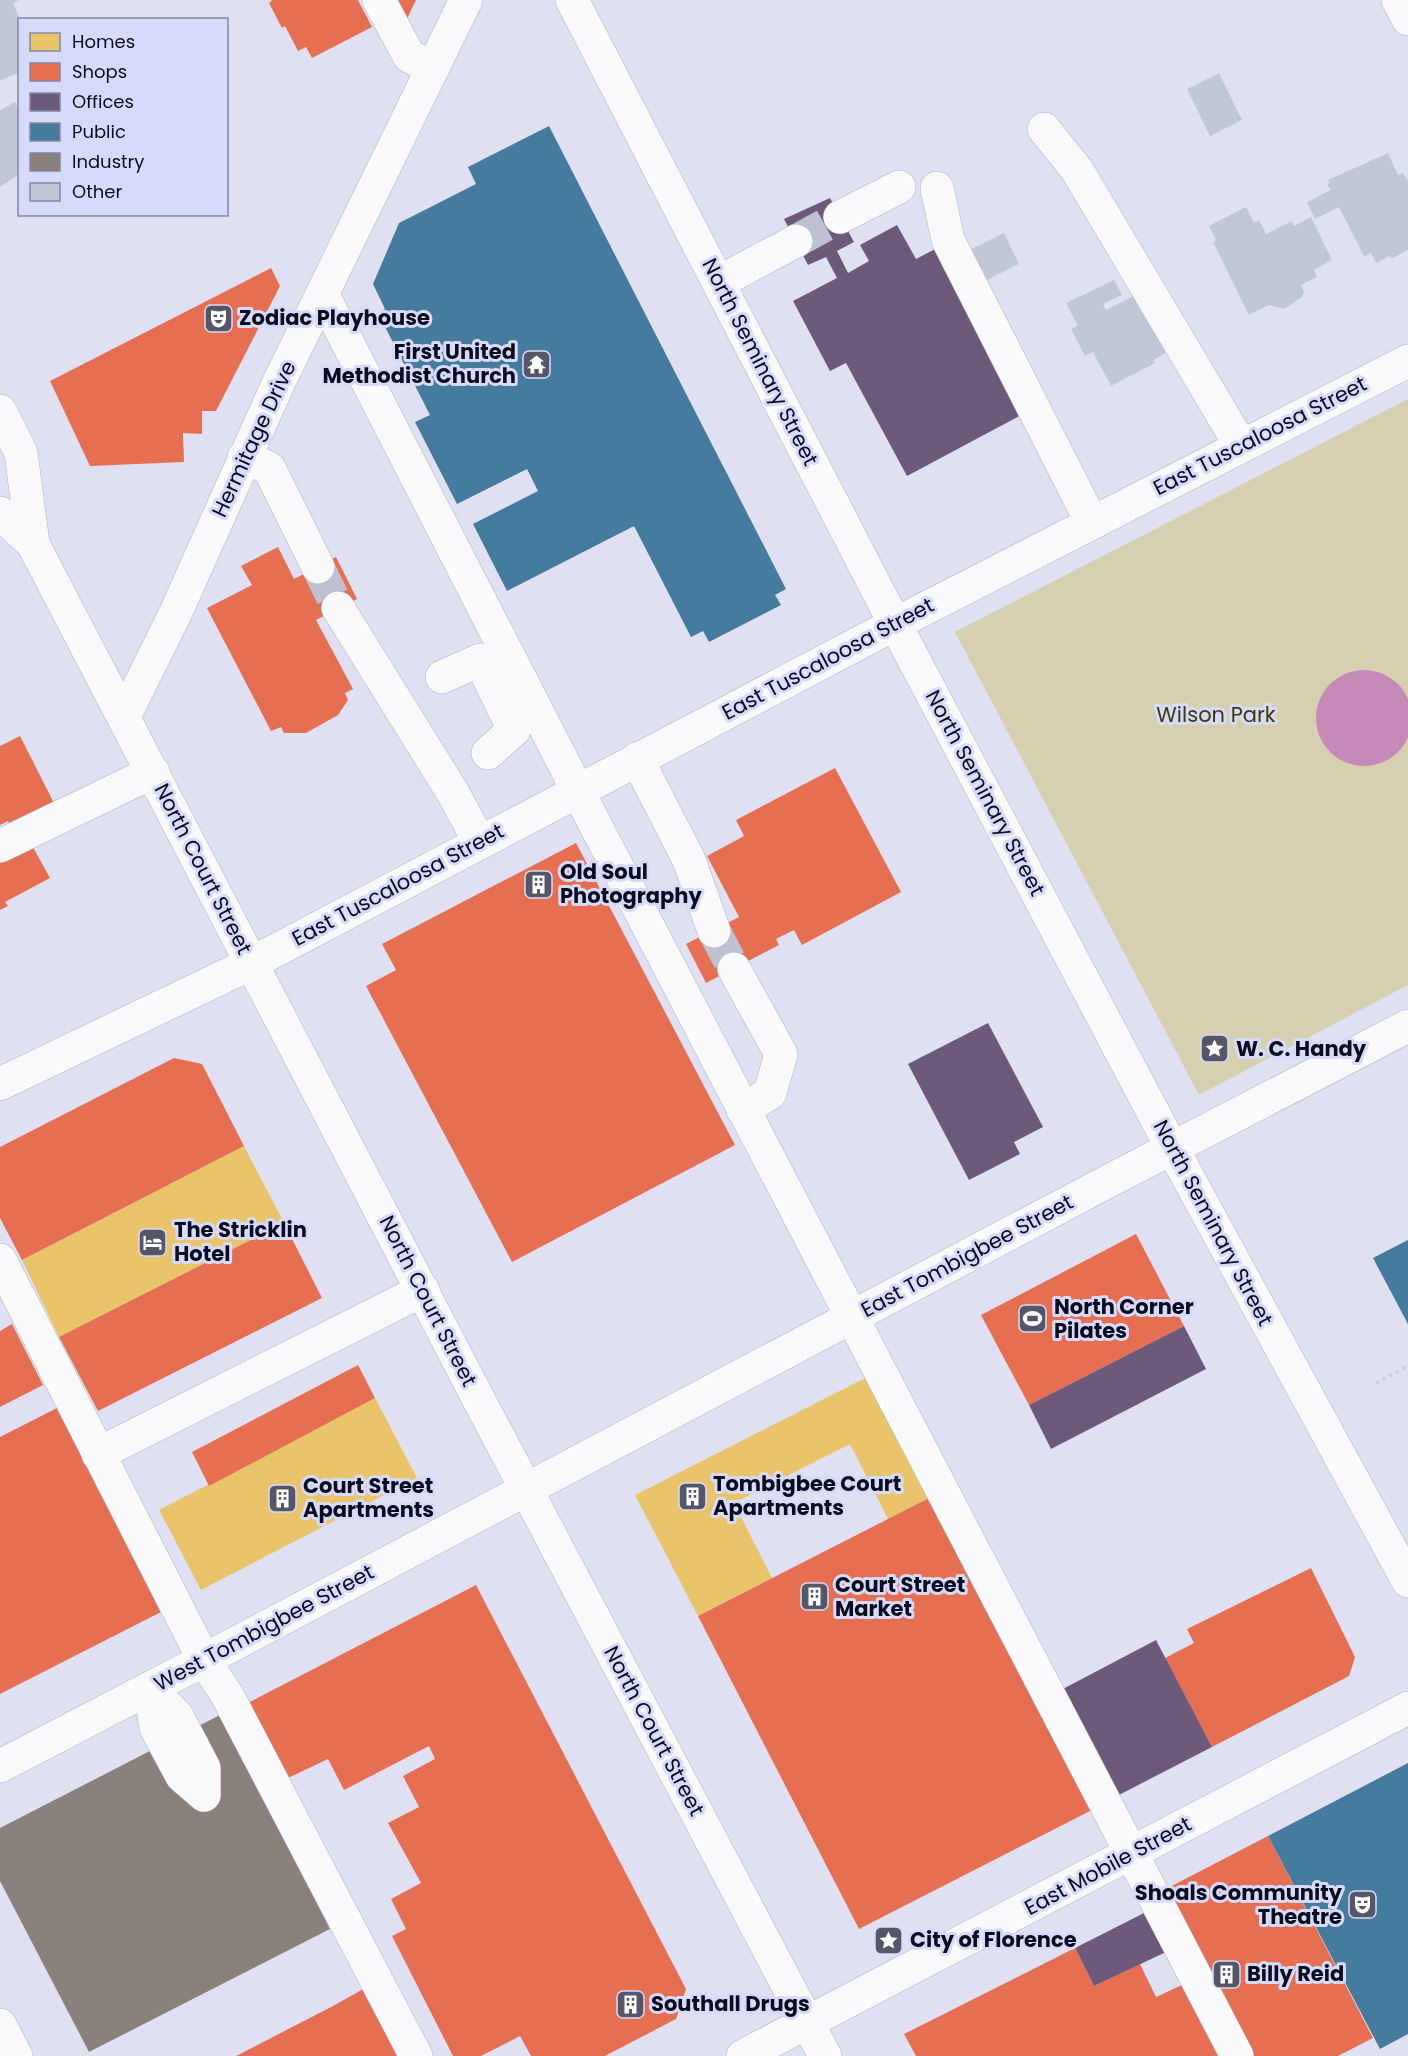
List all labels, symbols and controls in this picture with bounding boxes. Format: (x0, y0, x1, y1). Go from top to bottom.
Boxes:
legend (18, 18, 228, 216)
text: Homes (72, 29, 135, 54)
text: Shops (72, 59, 127, 84)
text: Offices (72, 89, 134, 114)
text: Public (72, 119, 126, 144)
text: Industry (72, 149, 144, 174)
text: Other (72, 179, 122, 204)
street label: North Seminary Street (695, 253, 825, 470)
theatre icon: Zodiac Playhouse (202, 302, 234, 334)
place label: Zodiac Playhouse (239, 303, 430, 332)
place label: First United Methodist Church (322, 337, 516, 390)
temple icon: First United Methodist Church (521, 348, 553, 380)
street label: Hermitage Drive (205, 356, 303, 522)
street label: East Tuscaloosa Street (1148, 369, 1372, 502)
street label: East Tuscaloosa Street (717, 590, 939, 727)
street label: North Seminary Street (919, 685, 1052, 901)
park label: Wilson Park (1156, 700, 1276, 729)
street label: North Court Street (148, 778, 259, 959)
street label: East Tuscaloosa Street (287, 816, 509, 953)
place label: Old Soul Photography (560, 857, 702, 910)
building icon: Old Soul Photography (523, 868, 555, 900)
place icon: W. C. Handy (1199, 1033, 1231, 1065)
place label: W. C. Handy (1236, 1034, 1367, 1063)
street label: North Seminary Street (1147, 1115, 1280, 1331)
street label: East Tombigbee Street (856, 1187, 1078, 1324)
street label: North Court Street (373, 1210, 484, 1391)
place label: The Stricklin Hotel (174, 1215, 307, 1268)
hotel icon: The Stricklin Hotel (137, 1226, 169, 1258)
place label: North Corner Pilates (1054, 1292, 1194, 1345)
sports icon: North Corner Pilates (1017, 1303, 1049, 1335)
place label: Tombigbee Court Apartments (713, 1469, 901, 1522)
place label: Court Street Apartments (303, 1471, 434, 1524)
building icon: Tombigbee Court Apartments (676, 1480, 708, 1512)
building icon: Court Street Apartments (266, 1482, 298, 1514)
street label: West Tombigbee Street (149, 1557, 379, 1698)
place label: Court Street Market (835, 1570, 965, 1623)
building icon: Court Street Market (798, 1581, 830, 1613)
street label: North Court Street (597, 1641, 711, 1821)
street label: East Mobile Street (1019, 1809, 1196, 1922)
place label: Shoals Community Theatre (1135, 1878, 1343, 1931)
theatre icon: Shoals Community Theatre (1347, 1889, 1379, 1921)
place icon: City of Florence (873, 1924, 905, 1956)
place label: City of Florence (910, 1925, 1077, 1954)
building icon: Billy Reid (1210, 1958, 1242, 1990)
place label: Billy Reid (1247, 1959, 1344, 1988)
building icon: Southall Drugs (614, 1988, 646, 2020)
place label: Southall Drugs (651, 1989, 810, 2018)

